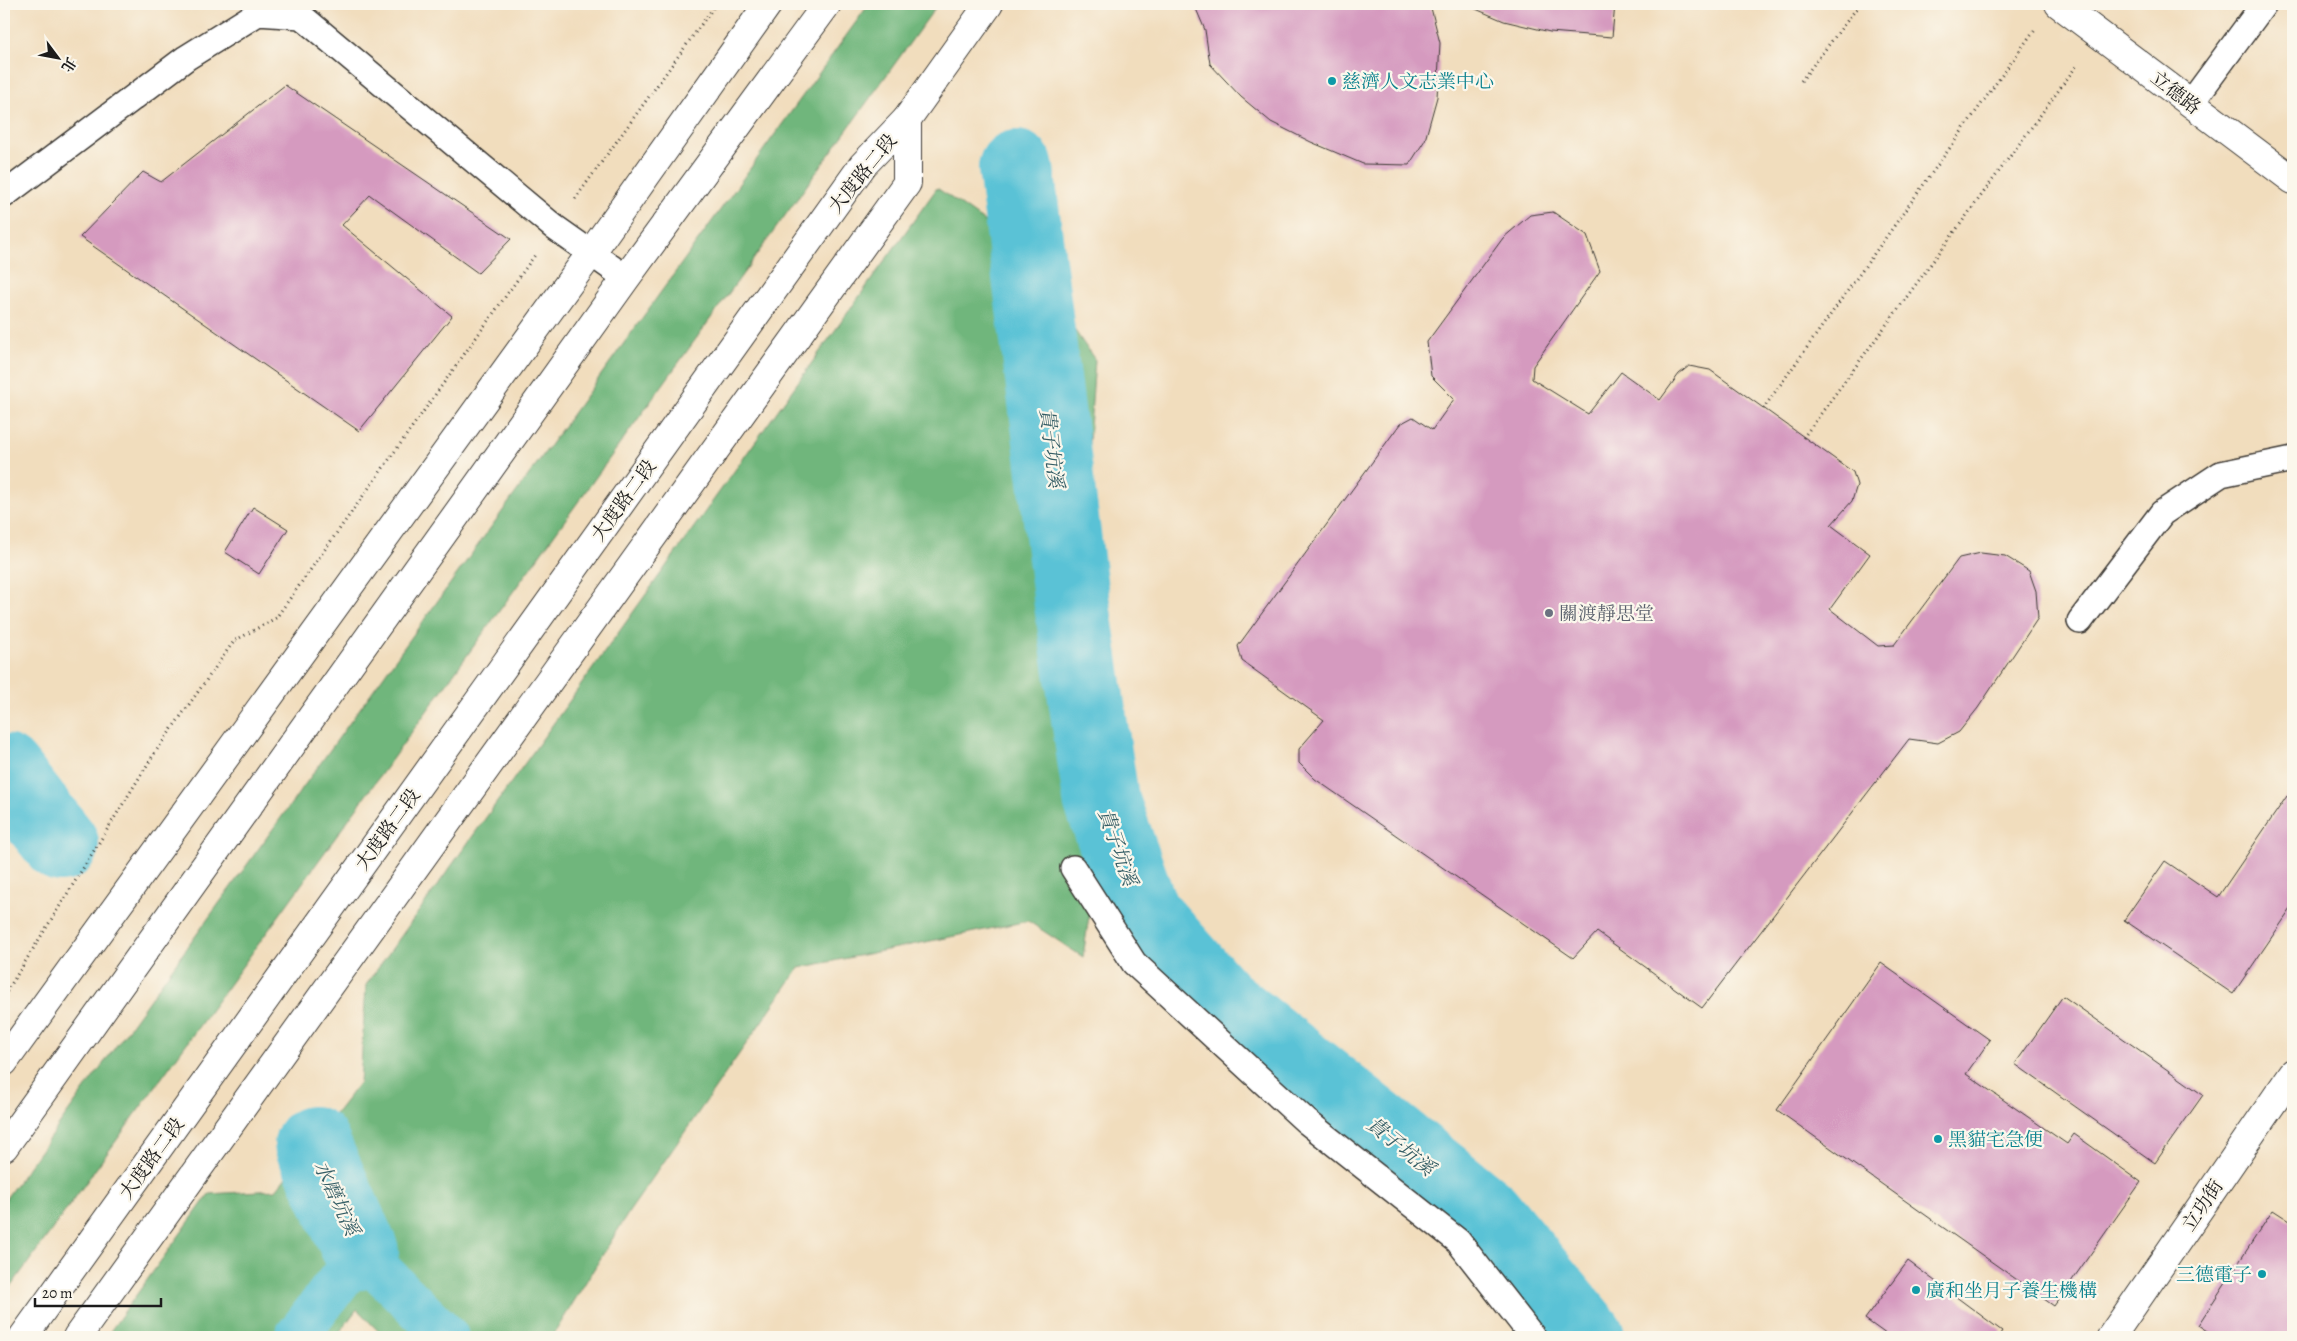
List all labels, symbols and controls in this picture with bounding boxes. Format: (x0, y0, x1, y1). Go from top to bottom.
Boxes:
north arrow (32, 32, 82, 82)
text: 北 (57, 54, 80, 76)
street label: 立德路 (2145, 65, 2206, 121)
place label: 慈濟人文志業中心 (1342, 69, 1494, 95)
marker: 慈濟人文志業中心 (1326, 75, 1338, 87)
street label: 大度路二段 (823, 129, 903, 219)
water label: 貴子坑溪 (1033, 407, 1070, 491)
street label: 大度路二段 (585, 455, 662, 547)
place label: 關渡靜思堂 (1559, 601, 1654, 627)
marker: 關渡靜思堂 (1543, 607, 1555, 619)
street label: 大度路二段 (349, 784, 426, 876)
water label: 貴子坑溪 (1092, 805, 1144, 891)
water label: 貴子坑溪 (1361, 1111, 1442, 1183)
street label: 大度路二段 (113, 1113, 190, 1205)
place label: 黑貓宅急便 (1948, 1127, 2043, 1153)
marker: 黑貓宅急便 (1932, 1133, 1944, 1145)
water label: 水磨坑溪 (307, 1156, 367, 1242)
street label: 立功街 (2176, 1175, 2230, 1236)
place label: 三德電子 (2176, 1262, 2252, 1288)
marker: 三德電子 (2256, 1268, 2268, 1280)
scale bar (35, 1276, 161, 1308)
place label: 廣和坐月子養生機構 (1926, 1278, 2097, 1304)
text: 20 m (42, 1283, 73, 1303)
marker: 廣和坐月子養生機構 (1910, 1284, 1922, 1296)

